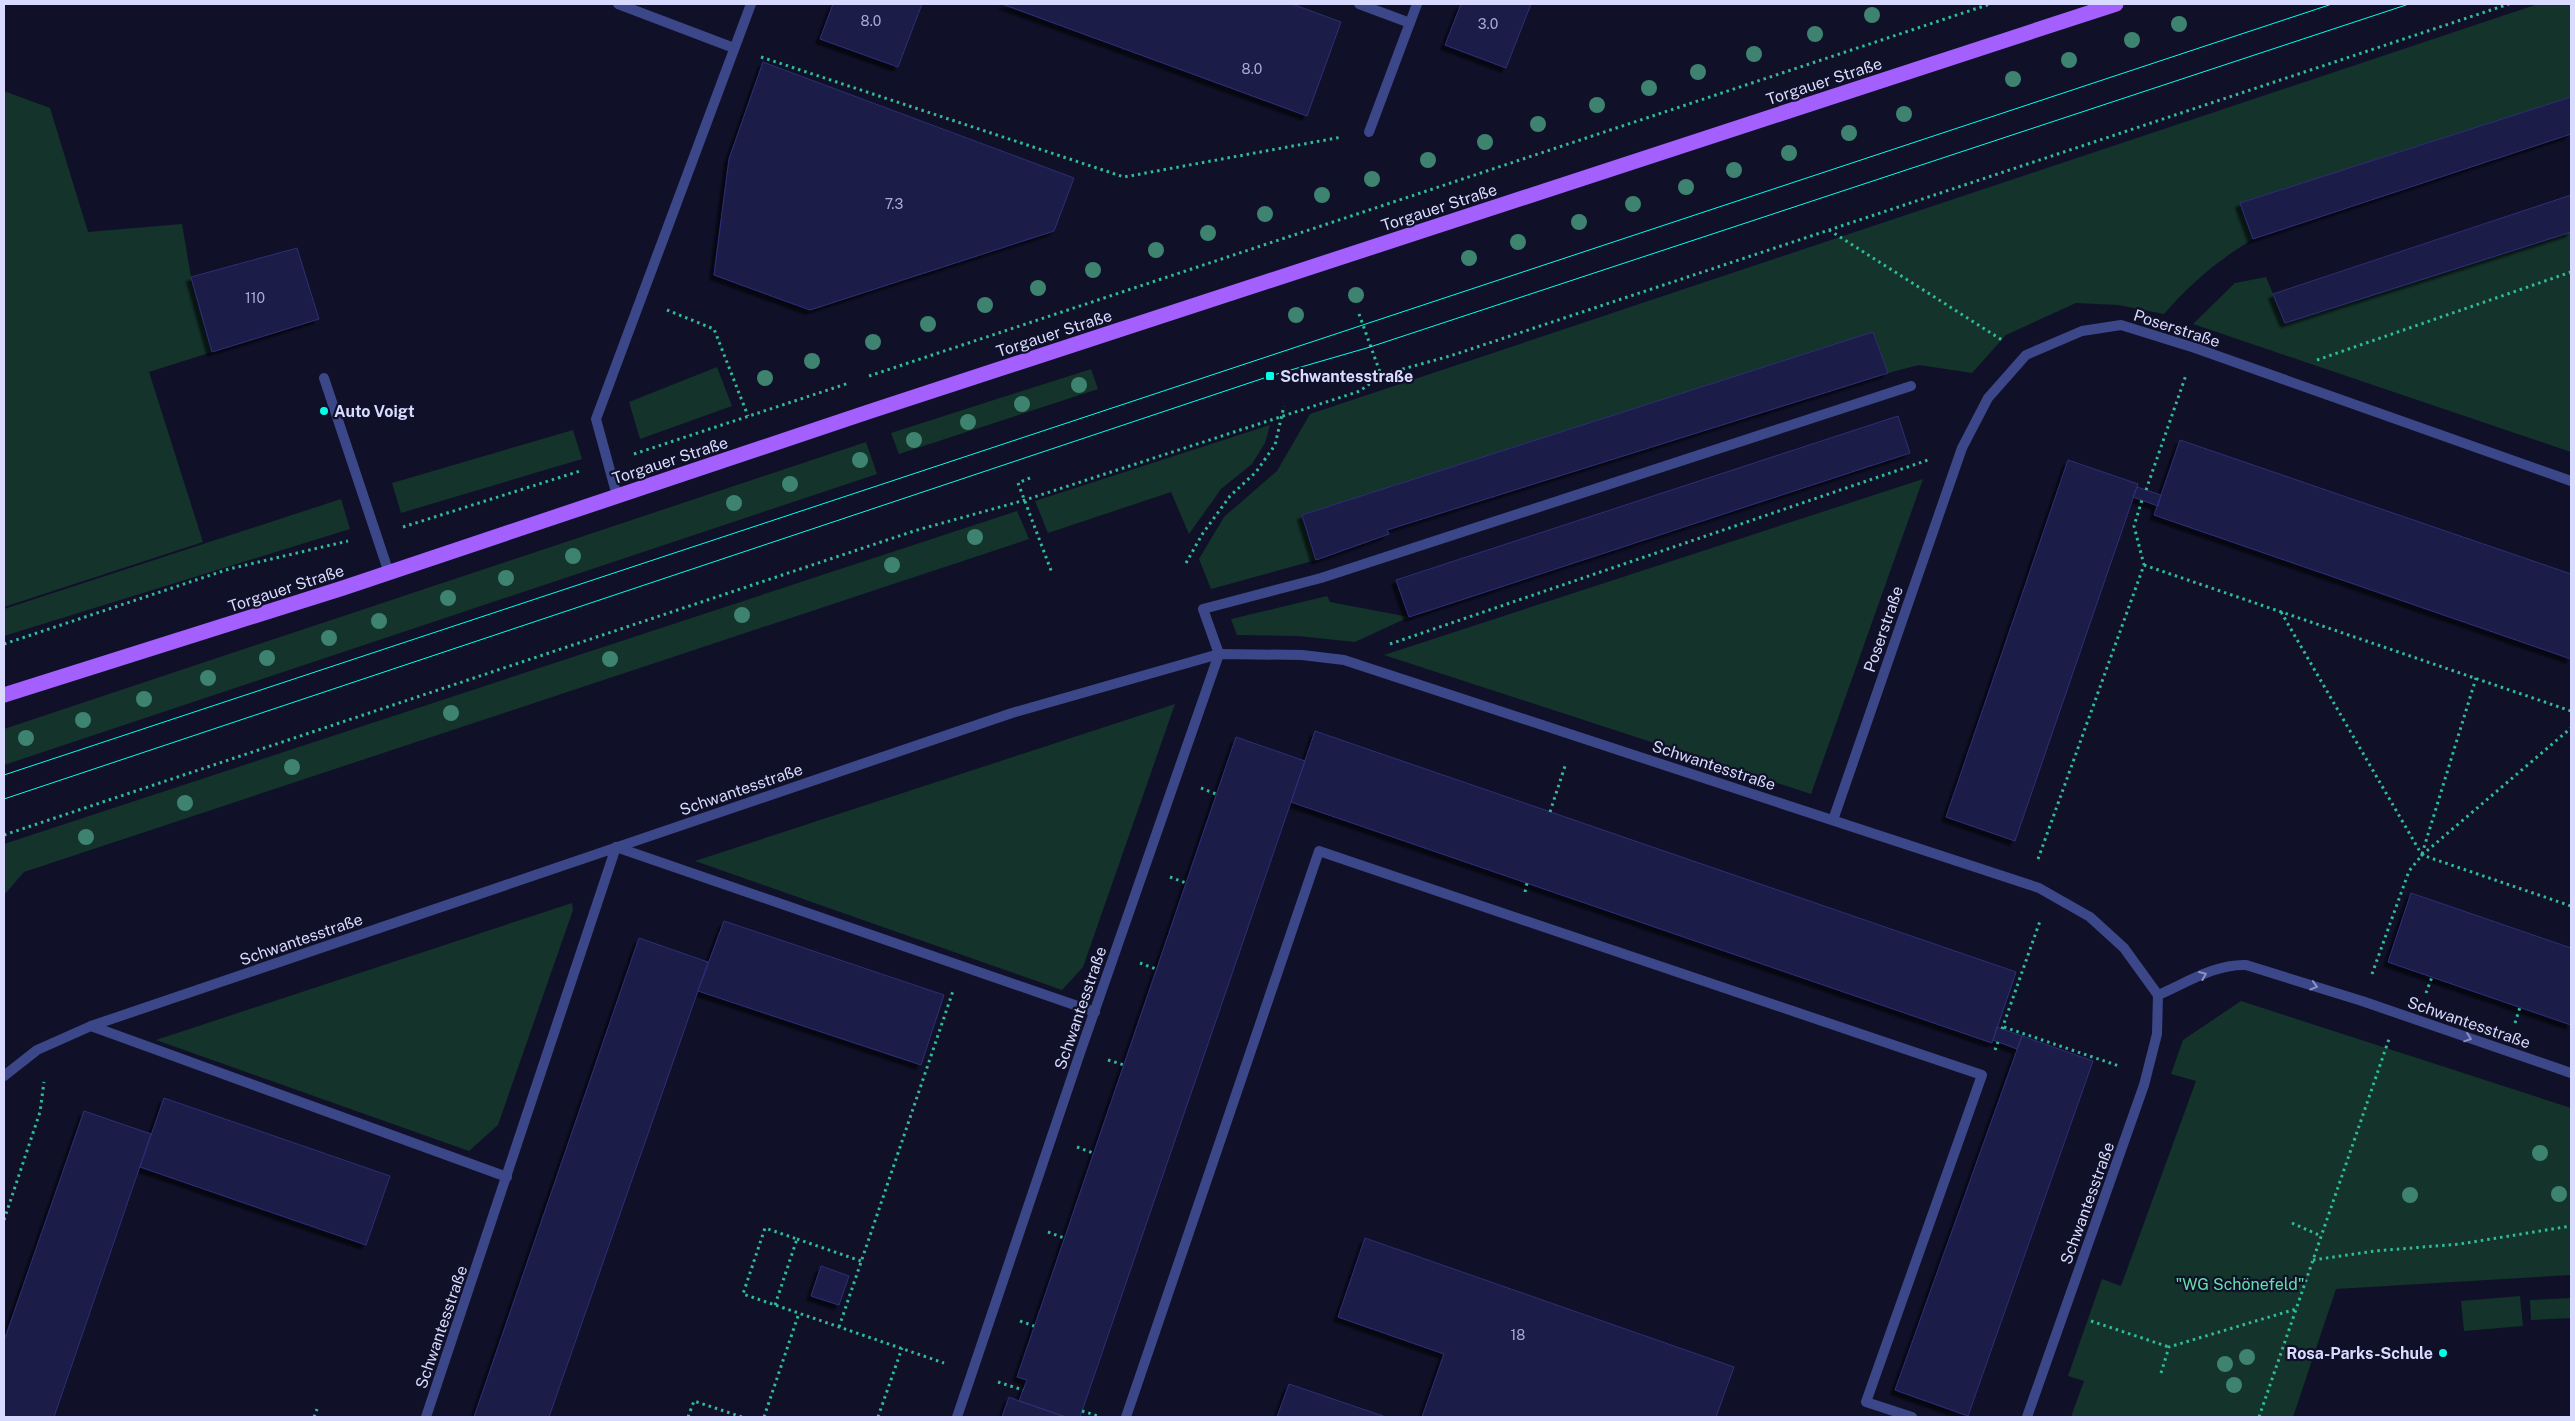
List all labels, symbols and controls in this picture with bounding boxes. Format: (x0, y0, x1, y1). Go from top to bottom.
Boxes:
house number: 8.0 (861, 13, 881, 29)
house number: 3.0 (1478, 16, 1498, 32)
street label: Torgauer Straße (1764, 54, 1884, 109)
house number: 8.0 (1242, 61, 1262, 77)
street label: Torgauer Straße (1379, 180, 1499, 235)
house number: 7.3 (885, 196, 904, 212)
house number: 110 (245, 290, 265, 306)
street label: Torgauer Straße (994, 306, 1114, 361)
street label: Poserstraße (2131, 306, 2223, 351)
place label: Schwantesstraße (1280, 367, 1413, 386)
marker: Schwantesstraße (1264, 370, 1276, 382)
place label: Auto Voigt (334, 402, 415, 421)
marker: Auto Voigt (318, 405, 330, 417)
street label: Torgauer Straße (610, 433, 730, 488)
street label: Torgauer Straße (226, 561, 346, 616)
street label: Poserstraße (1860, 584, 1907, 675)
street label: Schwantesstraße (1650, 737, 1778, 794)
street label: Schwantesstraße (677, 760, 805, 819)
street label: Schwantesstraße (237, 910, 365, 969)
street label: Schwantesstraße (1051, 944, 1110, 1072)
one-way arrow (2198, 971, 2207, 982)
one-way arrow (2309, 980, 2317, 990)
street label: Schwantesstraße (2405, 993, 2533, 1052)
one-way arrow (2463, 1032, 2471, 1042)
street label: Schwantesstraße (2057, 1139, 2118, 1267)
street label: Schwantesstraße (412, 1263, 471, 1391)
park label: "WG Schönefeld" (2176, 1275, 2304, 1294)
house number: 18 (1511, 1327, 1525, 1343)
place label: Rosa-Parks-Schule (2286, 1344, 2433, 1363)
marker: Rosa-Parks-Schule (2437, 1347, 2449, 1359)

